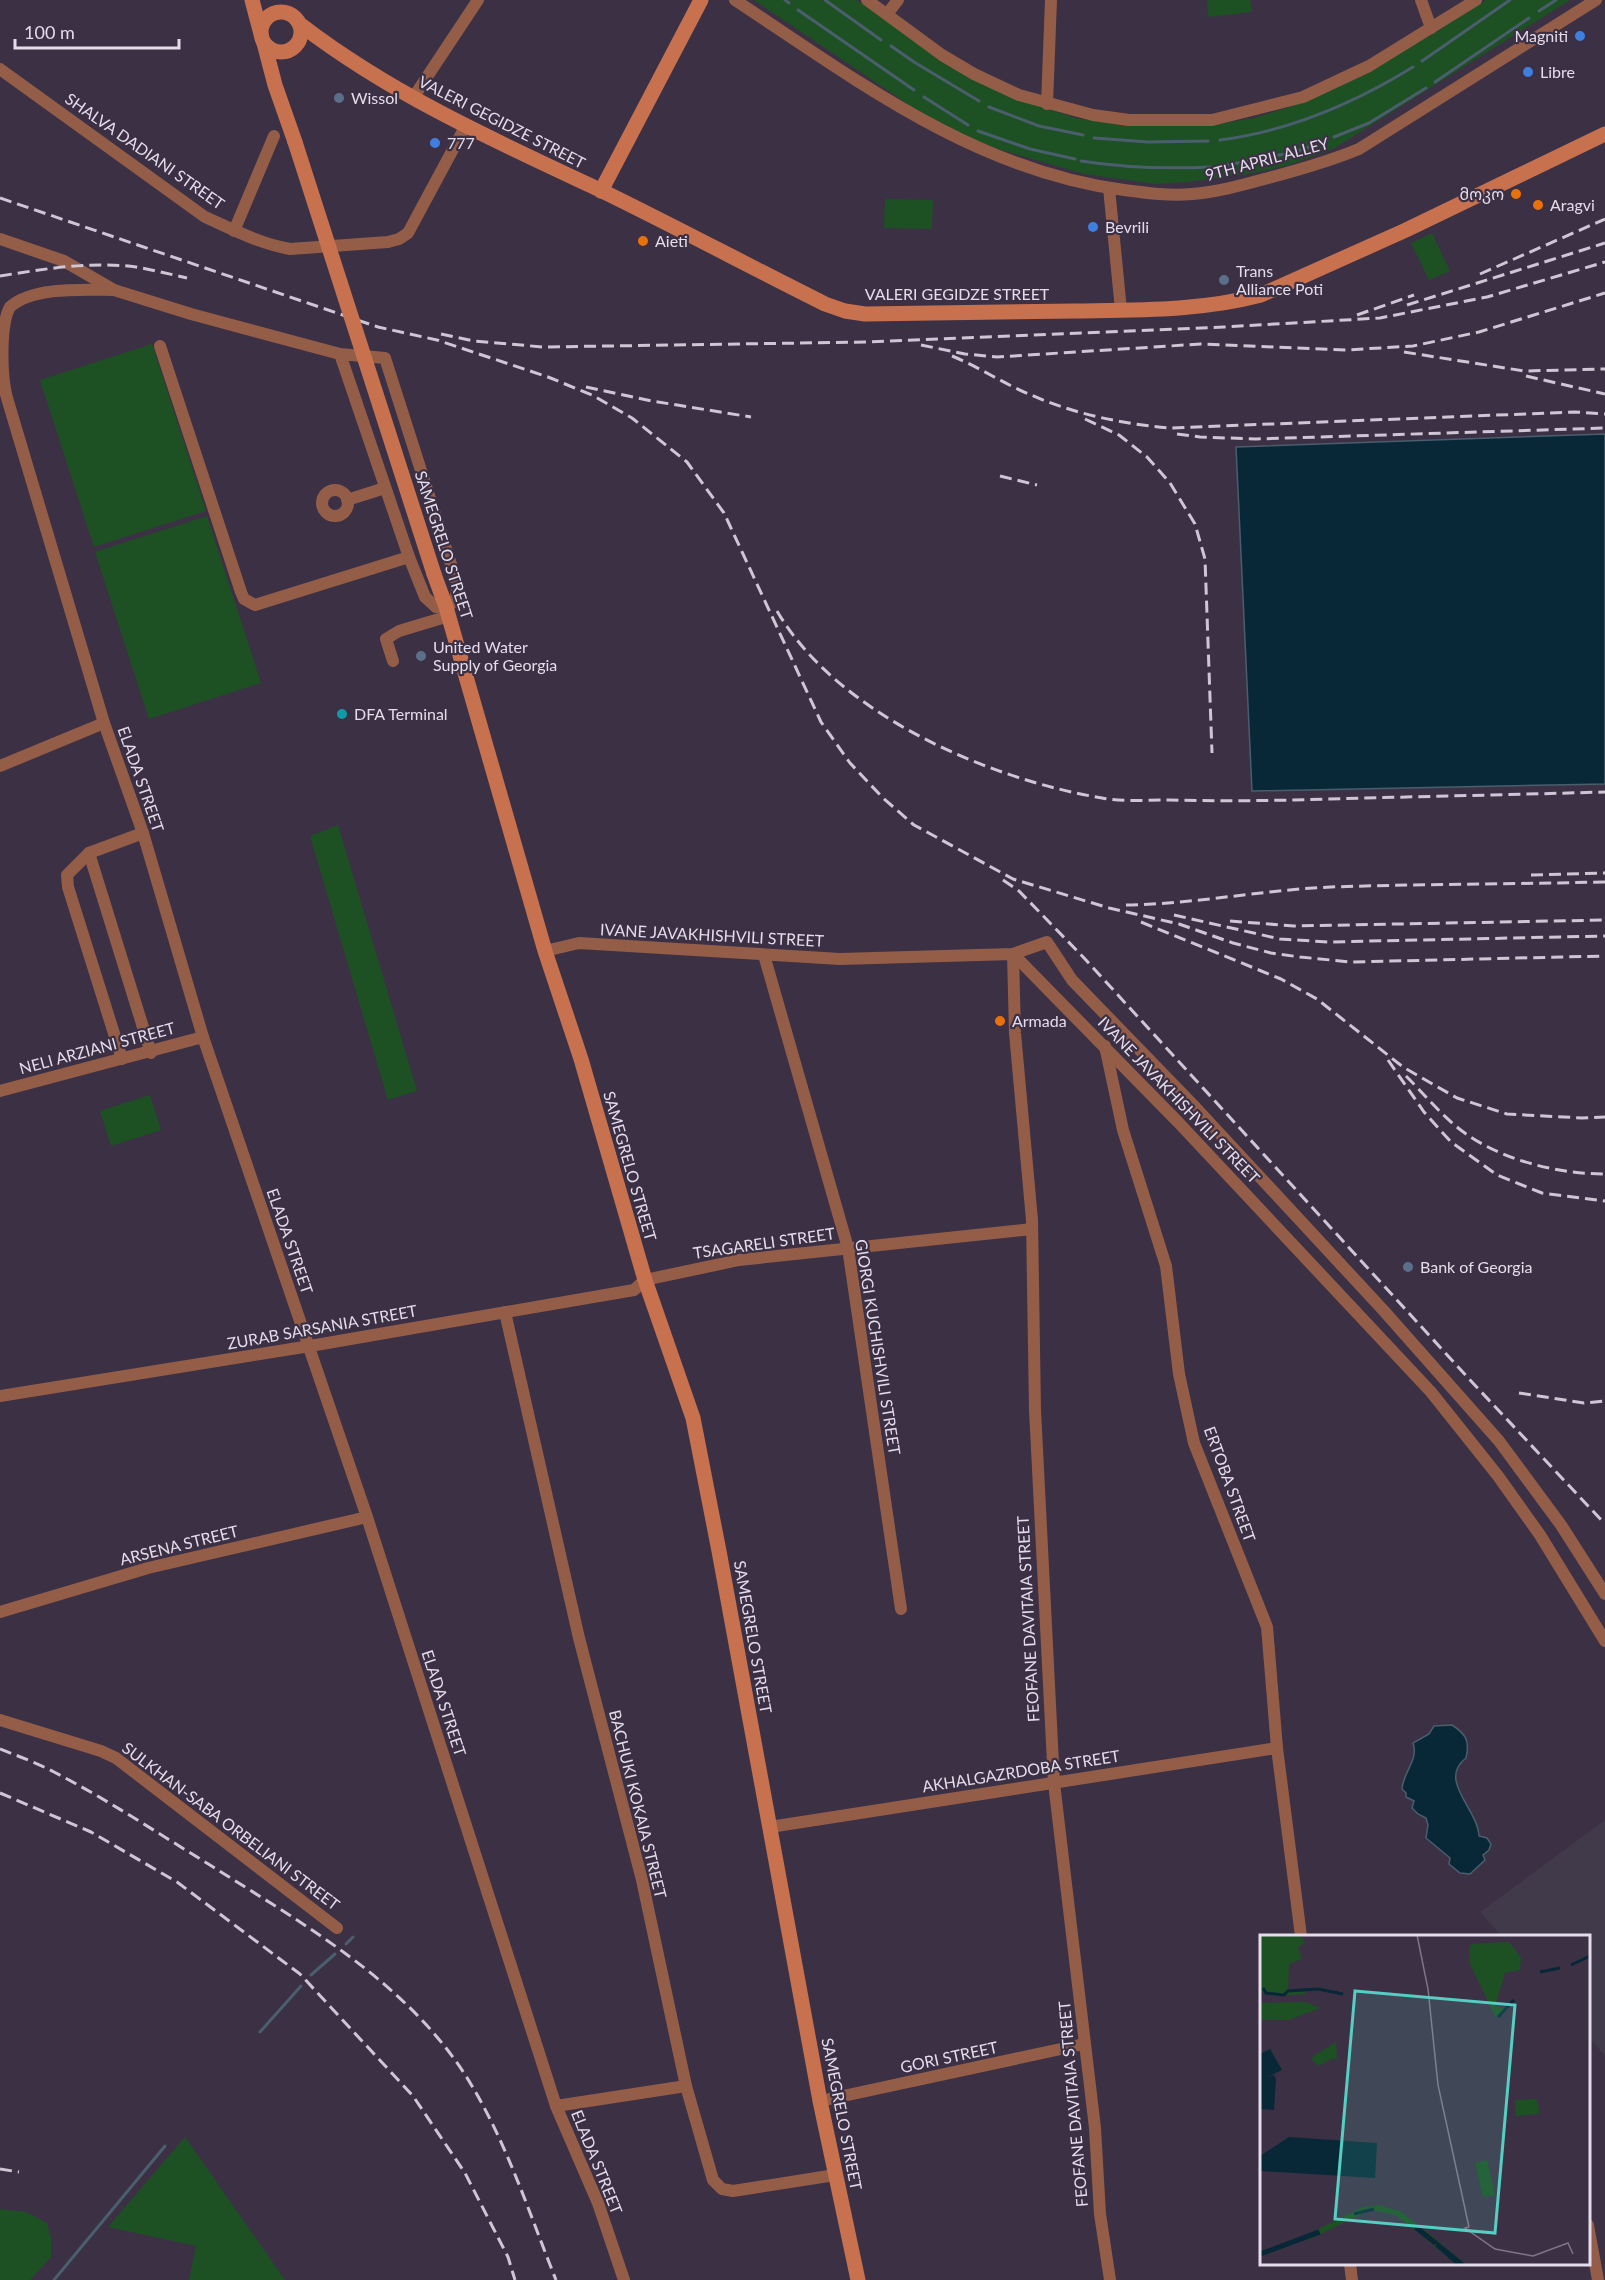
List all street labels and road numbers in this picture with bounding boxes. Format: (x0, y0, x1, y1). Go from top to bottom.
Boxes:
street label: VALERI GEGIDZE STREET (416, 71, 589, 172)
street label: SHALVA DADIANI STREET (62, 88, 229, 213)
street label: 9TH APRIL ALLEY (1203, 133, 1331, 184)
street label: VALERI GEGIDZE STREET (865, 284, 1050, 303)
street label: SAMEGRELO STREET (412, 468, 478, 622)
street label: ELADA STREET (114, 723, 169, 835)
street label: IVANE JAVAKHISHVILI STREET (600, 919, 825, 950)
street label: IVANE JAVAKHISHVILI STREET (1095, 1012, 1264, 1187)
street label: NELI ARZIANI STREET (17, 1017, 177, 1077)
street label: SAMEGRELO STREET (600, 1089, 661, 1243)
street label: ELADA STREET (263, 1185, 318, 1297)
street label: TSAGARELI STREET (692, 1223, 837, 1262)
street label: GIORGI KUCHISHVILI STREET (852, 1238, 905, 1457)
street label: ZURAB SARSANIA STREET (225, 1300, 419, 1353)
street label: ERTOBA STREET (1201, 1424, 1260, 1545)
street label: FEOFANE DAVITAIA STREET (1013, 1515, 1042, 1723)
street label: ARSENA STREET (118, 1520, 241, 1568)
street label: SAMEGRELO STREET (731, 1559, 776, 1715)
street label: ELADA STREET (418, 1647, 471, 1759)
street label: BACHUKI KOKAIA STREET (606, 1708, 671, 1901)
street label: SULKHAN-SABA ORBELIANI STREET (119, 1738, 344, 1914)
street label: AKHALGAZRDOBA STREET (921, 1745, 1122, 1796)
street label: FEOFANE DAVITAIA STREET (1054, 2000, 1091, 2208)
street label: SAMEGRELO STREET (818, 2036, 867, 2192)
street label: GORI STREET (898, 2037, 1000, 2076)
street label: ELADA STREET (568, 2107, 627, 2217)

